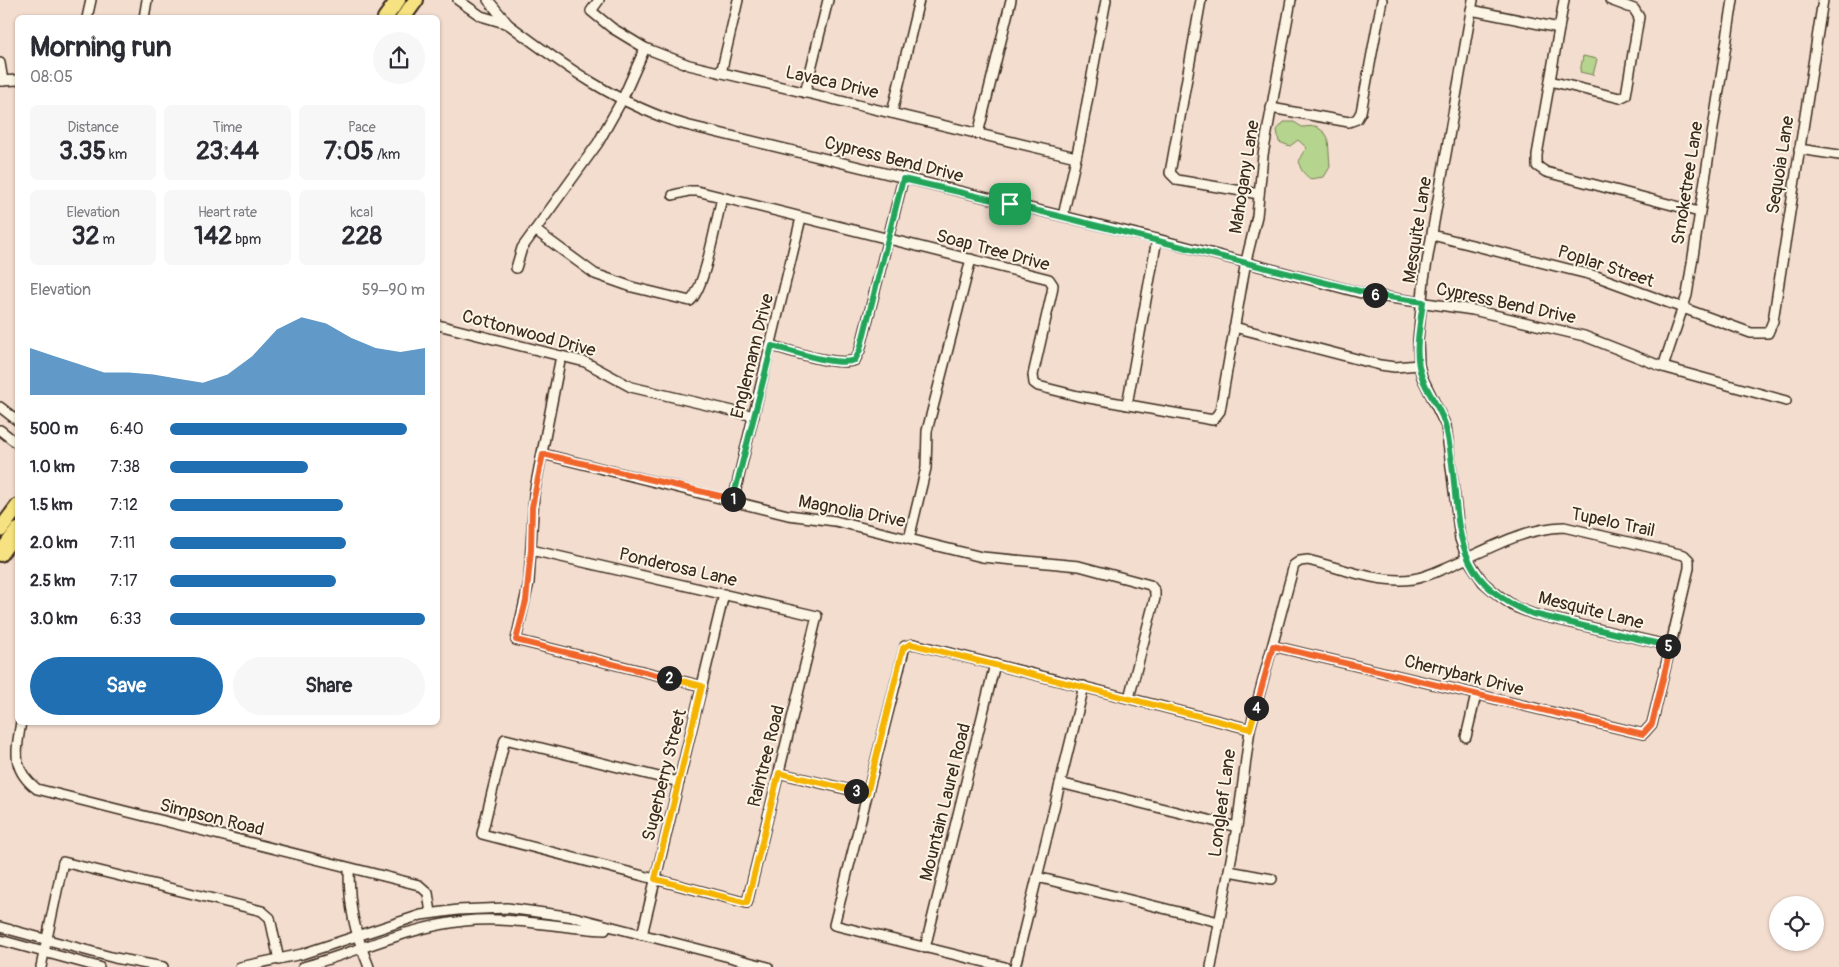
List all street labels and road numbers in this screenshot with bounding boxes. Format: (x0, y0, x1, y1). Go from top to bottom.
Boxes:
street label: Lavaca Drive (783, 61, 881, 104)
street label: Sequoia Lane (1761, 114, 1800, 216)
street label: Mahogany Lane (1224, 118, 1265, 236)
street label: Smoketree Lane (1666, 120, 1709, 246)
street label: Cypress Bend Drive (822, 131, 966, 188)
street label: Mesquite Lane (1398, 175, 1437, 285)
street label: Soap Tree Drive (934, 224, 1052, 277)
street label: Poplar Street (1555, 240, 1658, 293)
street label: Cypress Bend Drive (1434, 277, 1578, 330)
street label: Englemann Drive (726, 291, 779, 421)
street label: Cottonwood Drive (459, 305, 598, 362)
street label: Magnolia Drive (796, 490, 908, 533)
street label: Tupelo Trail (1569, 502, 1657, 543)
street label: Ponderosa Lane (617, 543, 739, 592)
street label: Mesquite Lane (1536, 586, 1646, 635)
street label: Cherrybark Drive (1402, 650, 1526, 701)
street label: Raintree Road (743, 703, 790, 809)
street label: Sugerberry Street (637, 706, 692, 843)
street label: Mountain Laurel Road (915, 721, 976, 884)
street label: Longleaf Lane (1204, 748, 1241, 858)
street label: Simpson Road (157, 793, 266, 842)

